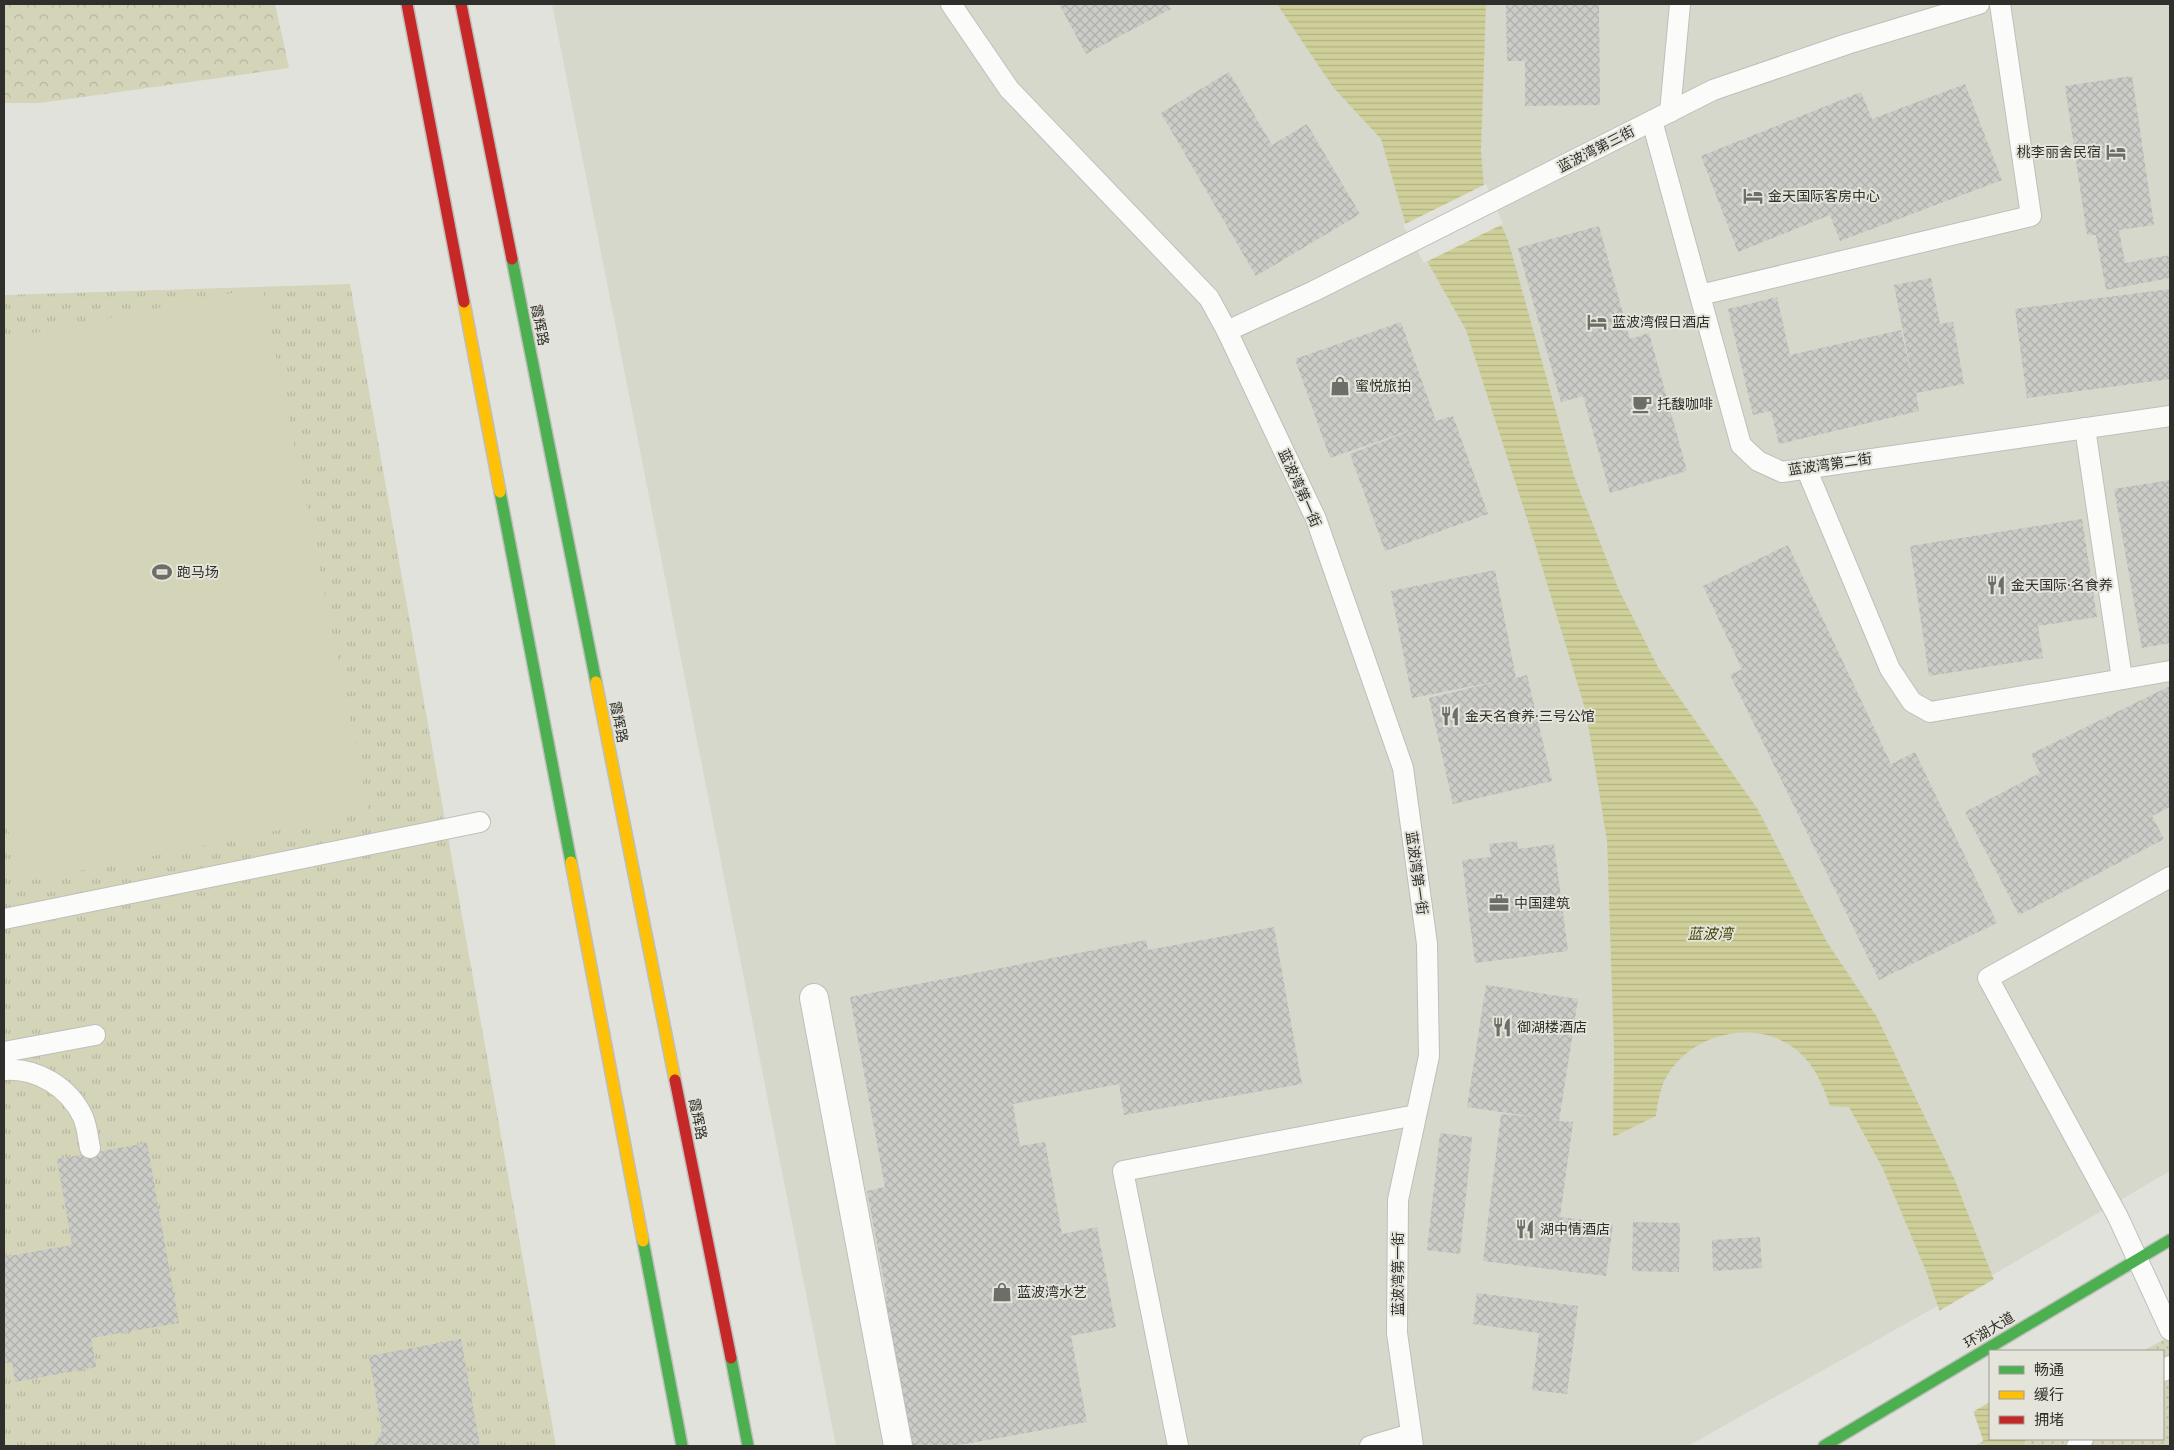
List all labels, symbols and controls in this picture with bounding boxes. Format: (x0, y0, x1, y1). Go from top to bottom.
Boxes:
street label: 蓝波湾第三街 (1554, 121, 1638, 176)
hotel icon: 桃李丽舍民宿 (2105, 141, 2127, 163)
place label: 桃李丽舍民宿 (2017, 142, 2101, 161)
hotel icon: 金天国际客房中心 (1742, 185, 1764, 207)
place label: 金天国际客房中心 (1768, 186, 1880, 205)
street label: 霞辉路 (527, 302, 554, 347)
hotel icon: 蓝波湾假日酒店 (1586, 311, 1608, 333)
place label: 蓝波湾假日酒店 (1612, 312, 1710, 331)
shop icon: 蜜悦旅拍 (1329, 375, 1351, 397)
place label: 蜜悦旅拍 (1355, 376, 1411, 395)
cafe icon: 托馥咖啡 (1631, 393, 1653, 415)
place label: 托馥咖啡 (1657, 394, 1713, 413)
street label: 蓝波湾第一街 (1275, 446, 1326, 530)
street label: 蓝波湾第二街 (1787, 448, 1873, 479)
sports icon: 跑马场 (151, 561, 173, 583)
place label: 跑马场 (177, 562, 219, 581)
restaurant icon: 金天国际·名食养 (1985, 574, 2007, 596)
place label: 金天国际·名食养 (2011, 575, 2113, 594)
street label: 霞辉路 (606, 699, 633, 744)
restaurant icon: 金天名食养·三号公馆 (1439, 705, 1461, 727)
place label: 金天名食养·三号公馆 (1465, 706, 1595, 725)
street label: 蓝波湾第一街 (1402, 830, 1433, 916)
office icon: 中国建筑 (1488, 892, 1510, 914)
place label: 中国建筑 (1514, 893, 1570, 912)
water label: 蓝波湾 (1687, 923, 1735, 943)
restaurant icon: 御湖楼酒店 (1491, 1016, 1513, 1038)
place label: 御湖楼酒店 (1517, 1017, 1587, 1036)
street label: 霞辉路 (685, 1096, 712, 1141)
restaurant icon: 湖中情酒店 (1514, 1218, 1536, 1240)
place label: 湖中情酒店 (1540, 1219, 1610, 1238)
street label: 蓝波湾第一街 (1388, 1232, 1407, 1316)
shop icon: 蓝波湾水艺 (991, 1281, 1013, 1303)
place label: 蓝波湾水艺 (1017, 1282, 1087, 1301)
street label: 环湖大道 (1960, 1307, 2018, 1352)
legend (1989, 1350, 2164, 1440)
text: 畅通 (2034, 1359, 2064, 1379)
text: 缓行 (2034, 1384, 2064, 1404)
text: 拥堵 (2034, 1409, 2064, 1429)

